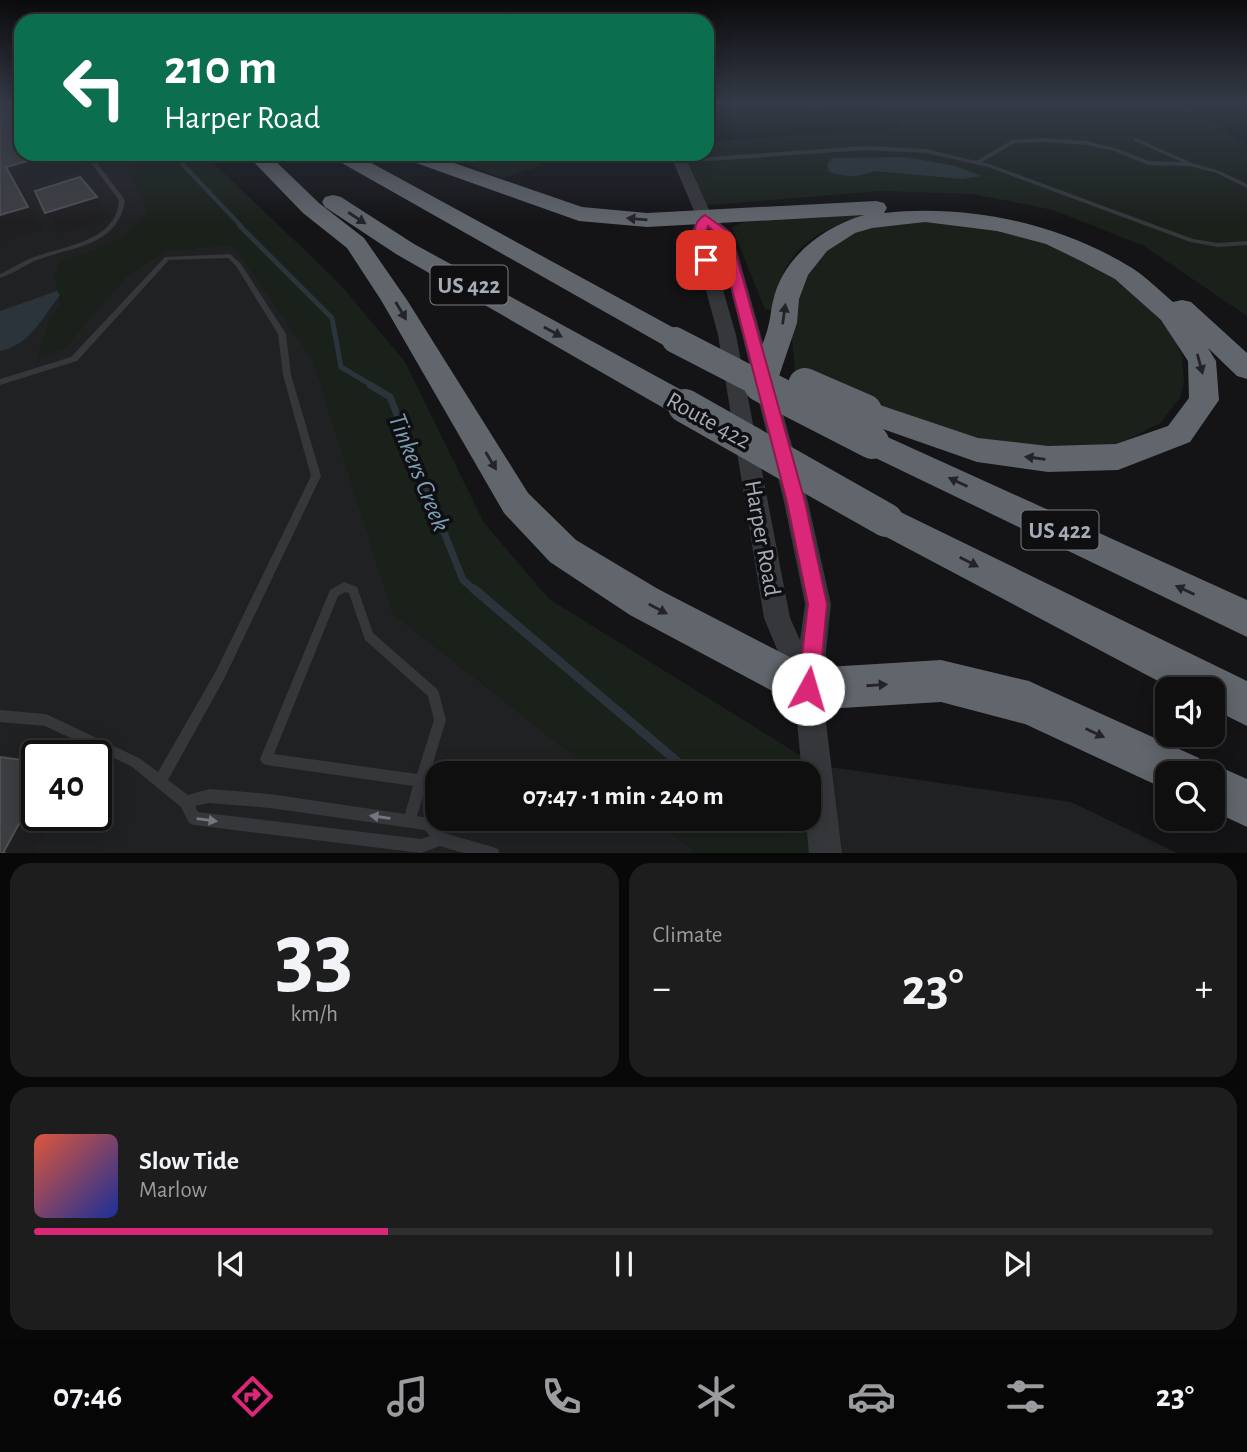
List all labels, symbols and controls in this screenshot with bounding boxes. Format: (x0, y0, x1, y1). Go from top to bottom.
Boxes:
icon: left (49, 42, 140, 133)
text: 210 m (164, 44, 277, 93)
text: Harper Road (164, 102, 320, 134)
one-way arrow (347, 211, 366, 224)
one-way arrow (626, 213, 648, 224)
pin (676, 230, 736, 290)
icon: arrive (687, 241, 725, 279)
road number: US 422 (430, 266, 508, 304)
one-way arrow (394, 301, 407, 320)
one-way arrow (778, 303, 789, 325)
one-way arrow (544, 326, 563, 338)
one-way arrow (1195, 353, 1206, 375)
street label: Route 422 (662, 388, 755, 454)
water label: Tinkers Creek (384, 410, 454, 535)
one-way arrow (485, 451, 497, 470)
one-way arrow (1023, 452, 1045, 463)
one-way arrow (948, 476, 968, 488)
street label: Harper Road (740, 478, 784, 598)
road number: US 422 (1021, 510, 1098, 550)
one-way arrow (959, 556, 979, 568)
one-way arrow (1175, 584, 1195, 596)
one-way arrow (648, 604, 668, 615)
position arrow (771, 652, 845, 726)
map controls (1155, 677, 1225, 831)
button: sound (1155, 677, 1225, 747)
one-way arrow (866, 679, 888, 690)
one-way arrow (1084, 728, 1105, 739)
speed limit sign: 40 (21, 740, 112, 831)
button: search (1155, 761, 1225, 831)
text: 07:47 · 1 min · 240 m (522, 783, 724, 809)
one-way arrow (369, 811, 391, 822)
one-way arrow (196, 815, 218, 826)
text: 33 (275, 910, 353, 1001)
text: Climate (653, 924, 722, 947)
text: 23° (902, 962, 964, 1014)
text: − (653, 970, 671, 1008)
text: + (1195, 970, 1213, 1008)
text: km/h (291, 1003, 338, 1026)
text: Slow Tide (139, 1148, 239, 1174)
text: Marlow (139, 1179, 207, 1202)
icon: previous (212, 1245, 250, 1283)
icon: pause (605, 1245, 643, 1283)
icon: next (998, 1245, 1036, 1283)
icon: directions (228, 1372, 277, 1421)
icon: music (383, 1372, 432, 1421)
icon: phone (537, 1372, 586, 1421)
icon: climate (692, 1372, 741, 1421)
icon: car (847, 1372, 896, 1421)
icon: filters (1001, 1372, 1050, 1421)
text: 07:46 (53, 1380, 122, 1412)
text: 23° (1156, 1380, 1194, 1412)

